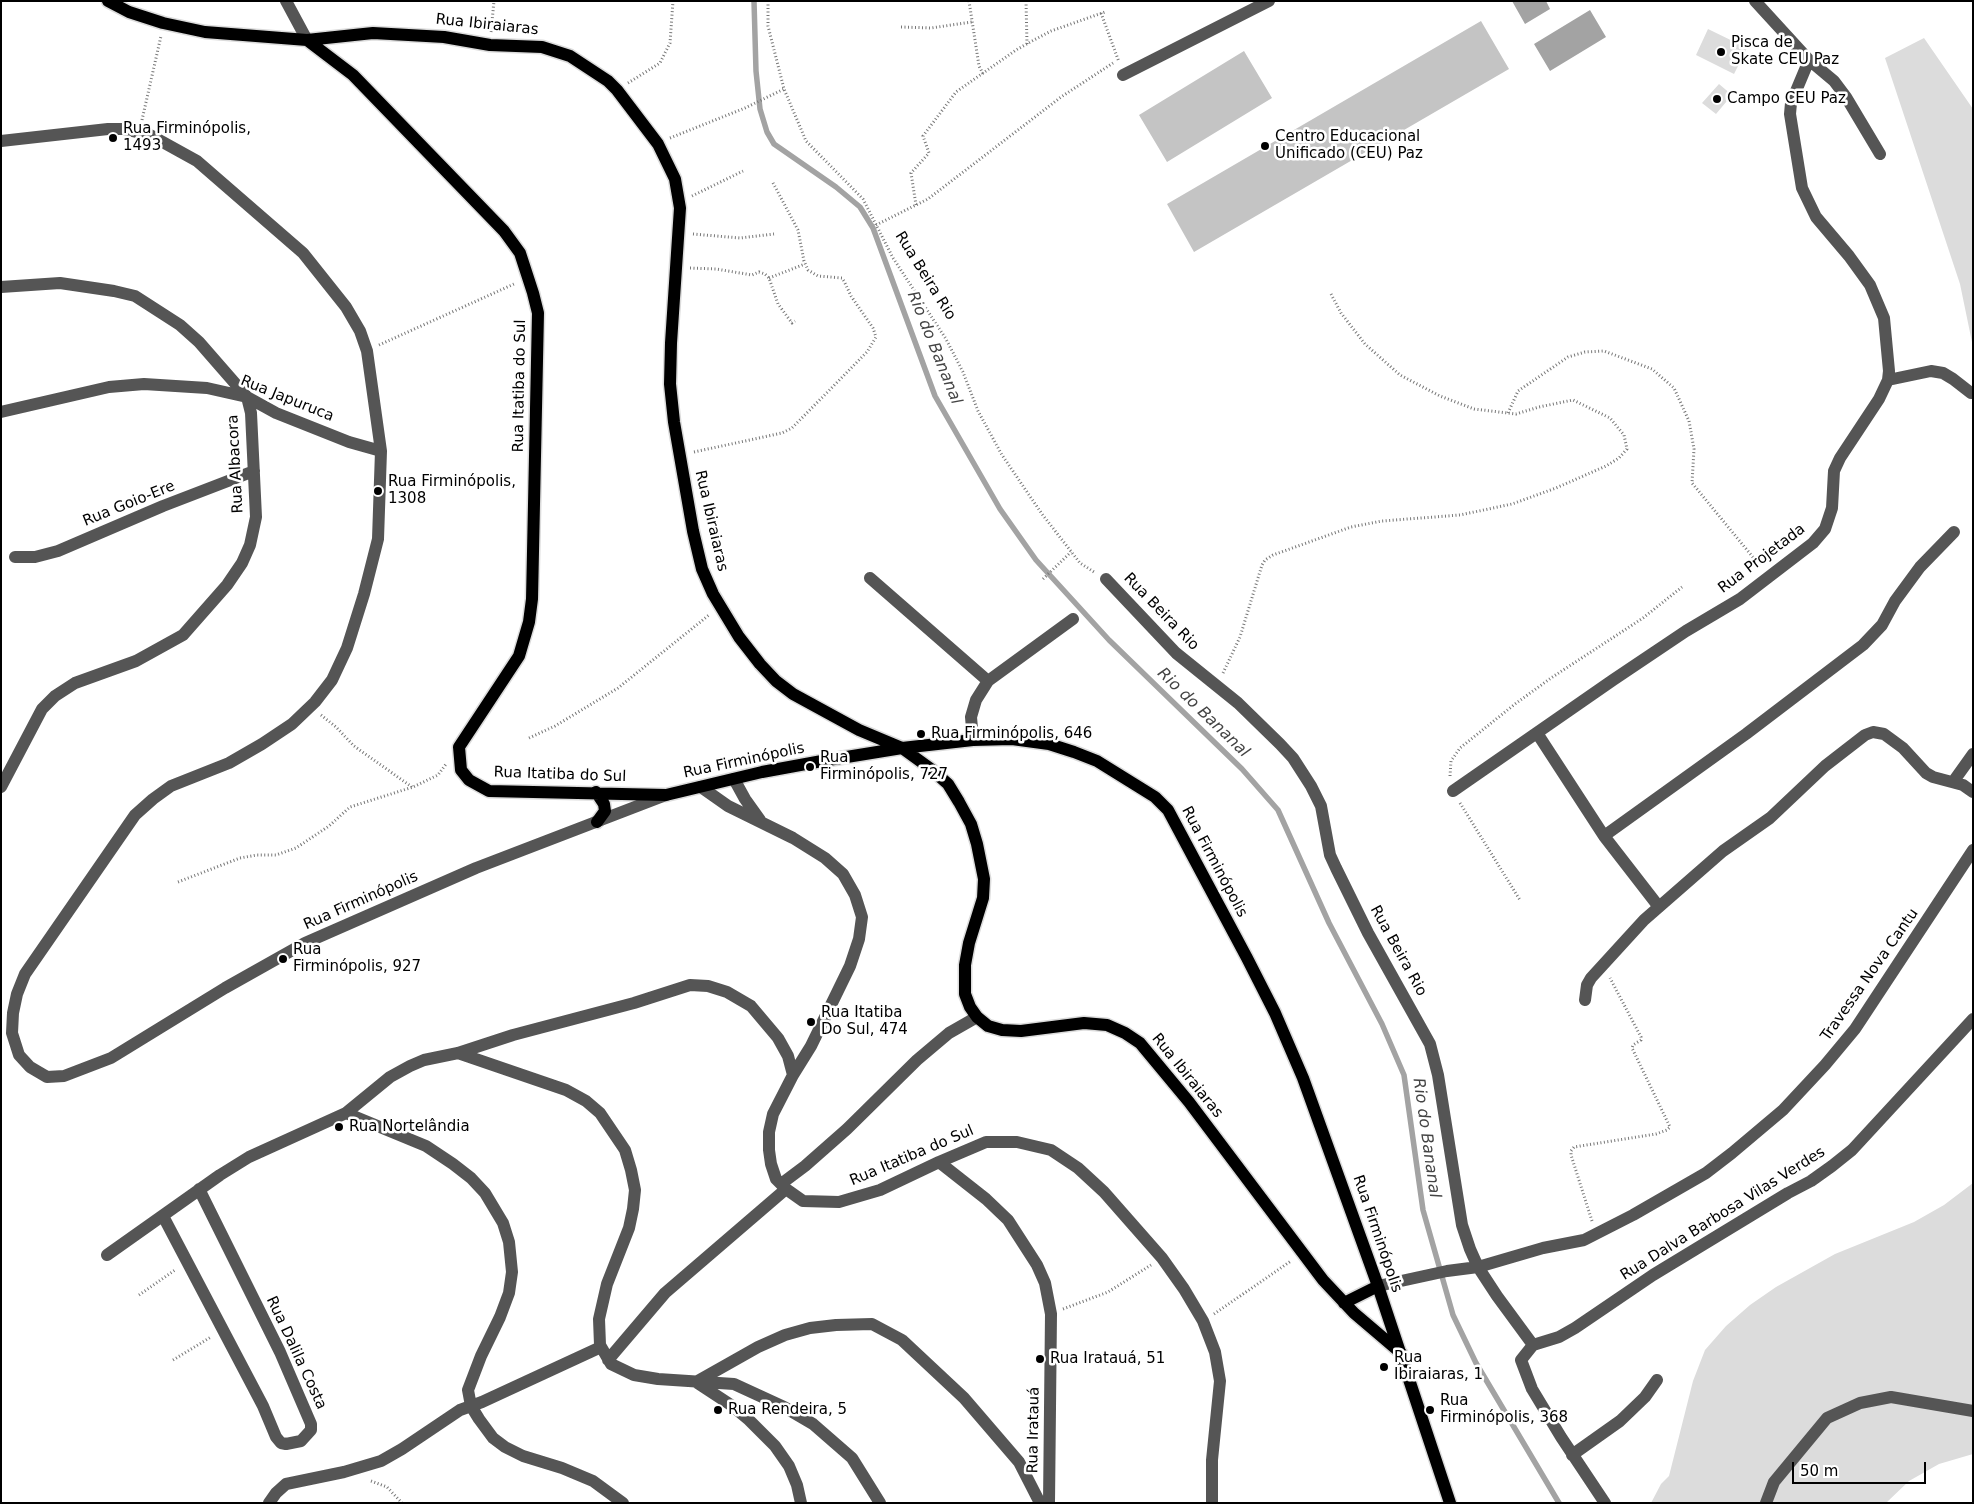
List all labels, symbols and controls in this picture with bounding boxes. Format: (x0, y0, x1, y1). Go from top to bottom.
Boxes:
street label: Rua Ibiraiaras (435, 11, 539, 39)
place label: Pisca de Skate CEU Paz (1731, 34, 1839, 69)
marker: Pisca de Skate CEU Paz (1715, 46, 1727, 58)
place label: Campo CEU Paz (1727, 90, 1846, 108)
marker: Campo CEU Paz (1711, 93, 1723, 105)
place label: Rua Firminópolis, 1493 (123, 120, 251, 155)
place label: Centro Educacional Unificado (CEU) Paz (1275, 128, 1423, 163)
marker: Rua Firminópolis, 1493 (107, 132, 119, 144)
marker: Centro Educacional Unificado (CEU) Paz (1259, 140, 1271, 152)
street label: Rua Beira Rio (891, 228, 959, 324)
water label: Rio do Bananal (903, 289, 965, 407)
street label: Rua Itatiba do Sul (510, 319, 530, 453)
street label: Rua Japuruca (238, 372, 336, 426)
street label: Rua Albacora (224, 414, 248, 514)
street label: Rua Ibiraiaras (691, 469, 731, 573)
place label: Rua Firminópolis, 1308 (388, 473, 516, 508)
street label: Rua Goio-Ere (80, 477, 178, 531)
marker: Rua Firminópolis, 1308 (372, 485, 384, 497)
street label: Rua Projetada (1715, 520, 1809, 598)
street label: Rua Beira Rio (1120, 569, 1202, 655)
water label: Rio do Bananal (1153, 664, 1253, 762)
place label: Rua Firminópolis, 646 (931, 725, 1092, 743)
marker: Rua Firminópolis, 646 (915, 728, 927, 740)
street label: Rua Firminópolis (682, 739, 806, 783)
place label: Rua Firminópolis, 727 (820, 749, 948, 784)
marker: Rua Firminópolis, 727 (804, 761, 816, 773)
street label: Rua Itatiba do Sul (493, 764, 627, 786)
street label: Rua Firminópolis (1177, 803, 1251, 921)
street label: Rua Firminópolis (301, 868, 421, 934)
street label: Rua Beira Rio (1366, 903, 1430, 999)
street label: Travessa Nova Cantu (1817, 905, 1923, 1045)
place label: Rua Firminópolis, 927 (293, 941, 421, 976)
marker: Rua Firminópolis, 927 (277, 953, 289, 965)
place label: Rua Itatiba Do Sul, 474 (821, 1004, 908, 1039)
marker: Rua Itatiba Do Sul, 474 (805, 1016, 817, 1028)
street label: Rua Ibiraiaras (1148, 1030, 1226, 1122)
water label: Rio do Bananal (1408, 1077, 1444, 1199)
place label: Rua Nortelândia (349, 1118, 470, 1136)
marker: Rua Nortelândia (333, 1121, 345, 1133)
street label: Rua Itatiba do Sul (847, 1122, 977, 1190)
street label: Rua Dalva Barbosa Vilas Verdes (1617, 1143, 1829, 1285)
street label: Rua Firminópolis (1348, 1173, 1406, 1295)
street label: Rua Dalila Costa (262, 1293, 330, 1413)
place label: Rua Ibiraiaras, 1 (1394, 1349, 1483, 1384)
place label: Rua Iratauá, 51 (1050, 1350, 1165, 1368)
marker: Rua Iratauá, 51 (1034, 1353, 1046, 1365)
marker: Rua Ibiraiaras, 1 (1378, 1361, 1390, 1373)
street label: Rua Iratauá (1024, 1386, 1044, 1474)
place label: Rua Firminópolis, 368 (1440, 1392, 1568, 1427)
place label: Rua Rendeira, 5 (728, 1401, 847, 1419)
marker: Rua Rendeira, 5 (712, 1404, 724, 1416)
marker: Rua Firminópolis, 368 (1424, 1404, 1436, 1416)
scale bar (1794, 1452, 1928, 1484)
text: 50 m (1800, 1462, 1838, 1480)

